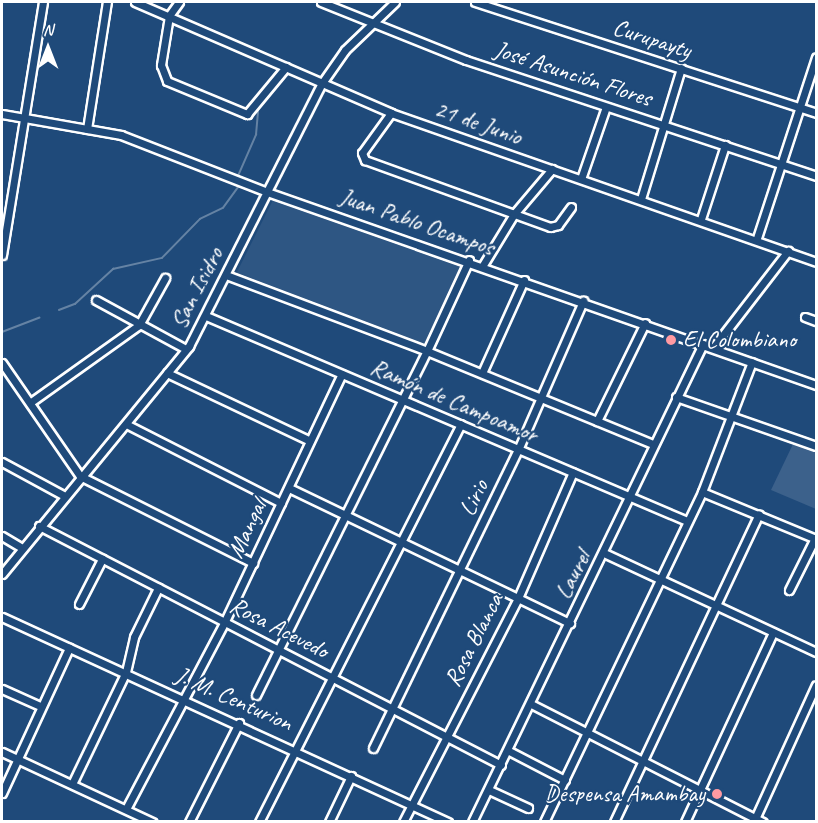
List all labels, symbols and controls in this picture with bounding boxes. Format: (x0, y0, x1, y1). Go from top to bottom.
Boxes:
street label: Curupayty (609, 13, 695, 65)
north arrow (18, 18, 78, 78)
text: N (43, 20, 53, 40)
street label: José Asunción Flores (491, 35, 655, 113)
street label: 21 de Junio (431, 95, 525, 151)
street label: Juan Pablo Ocampos (335, 182, 499, 262)
street label: San Isidro (164, 243, 230, 333)
place label: El Colombiano (683, 326, 797, 354)
marker: El Colombiano (664, 333, 678, 347)
street label: Ramón de Campoamor (367, 353, 541, 449)
street label: Lirio (453, 475, 495, 521)
street label: Mangal (221, 495, 273, 563)
street label: Laurel (549, 546, 597, 604)
street label: Rosa Blanca (438, 588, 510, 692)
street label: Rosa Acevedo (225, 591, 333, 665)
street label: J. M. Centurion (171, 660, 297, 738)
place label: Despensa Amambay (544, 780, 705, 808)
marker: Despensa Amambay (710, 787, 724, 801)

